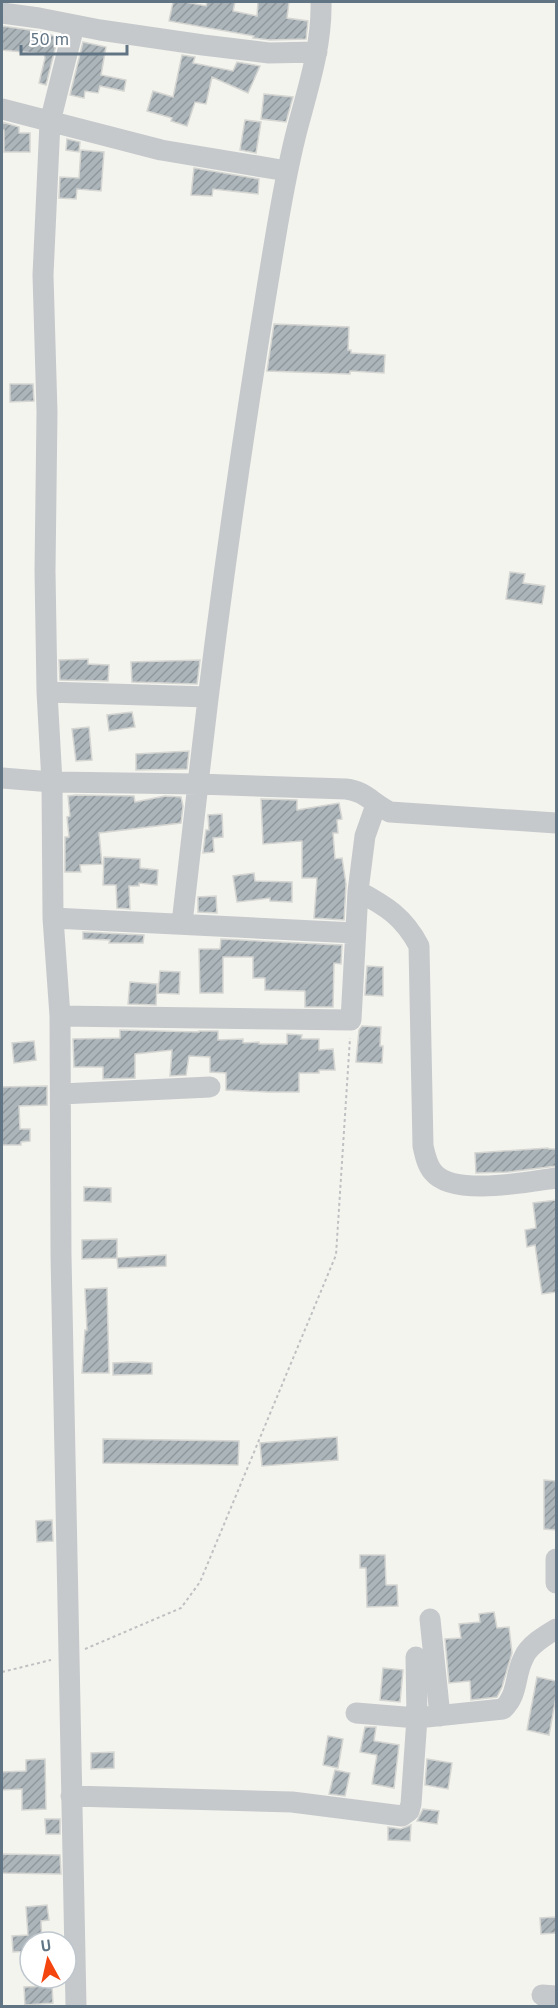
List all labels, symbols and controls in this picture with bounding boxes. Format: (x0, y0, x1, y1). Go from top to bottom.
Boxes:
scale bar (21, 18, 128, 56)
text: 50 m (30, 27, 69, 50)
north arrow (18, 1930, 78, 1990)
text: U (40, 1935, 52, 1956)

